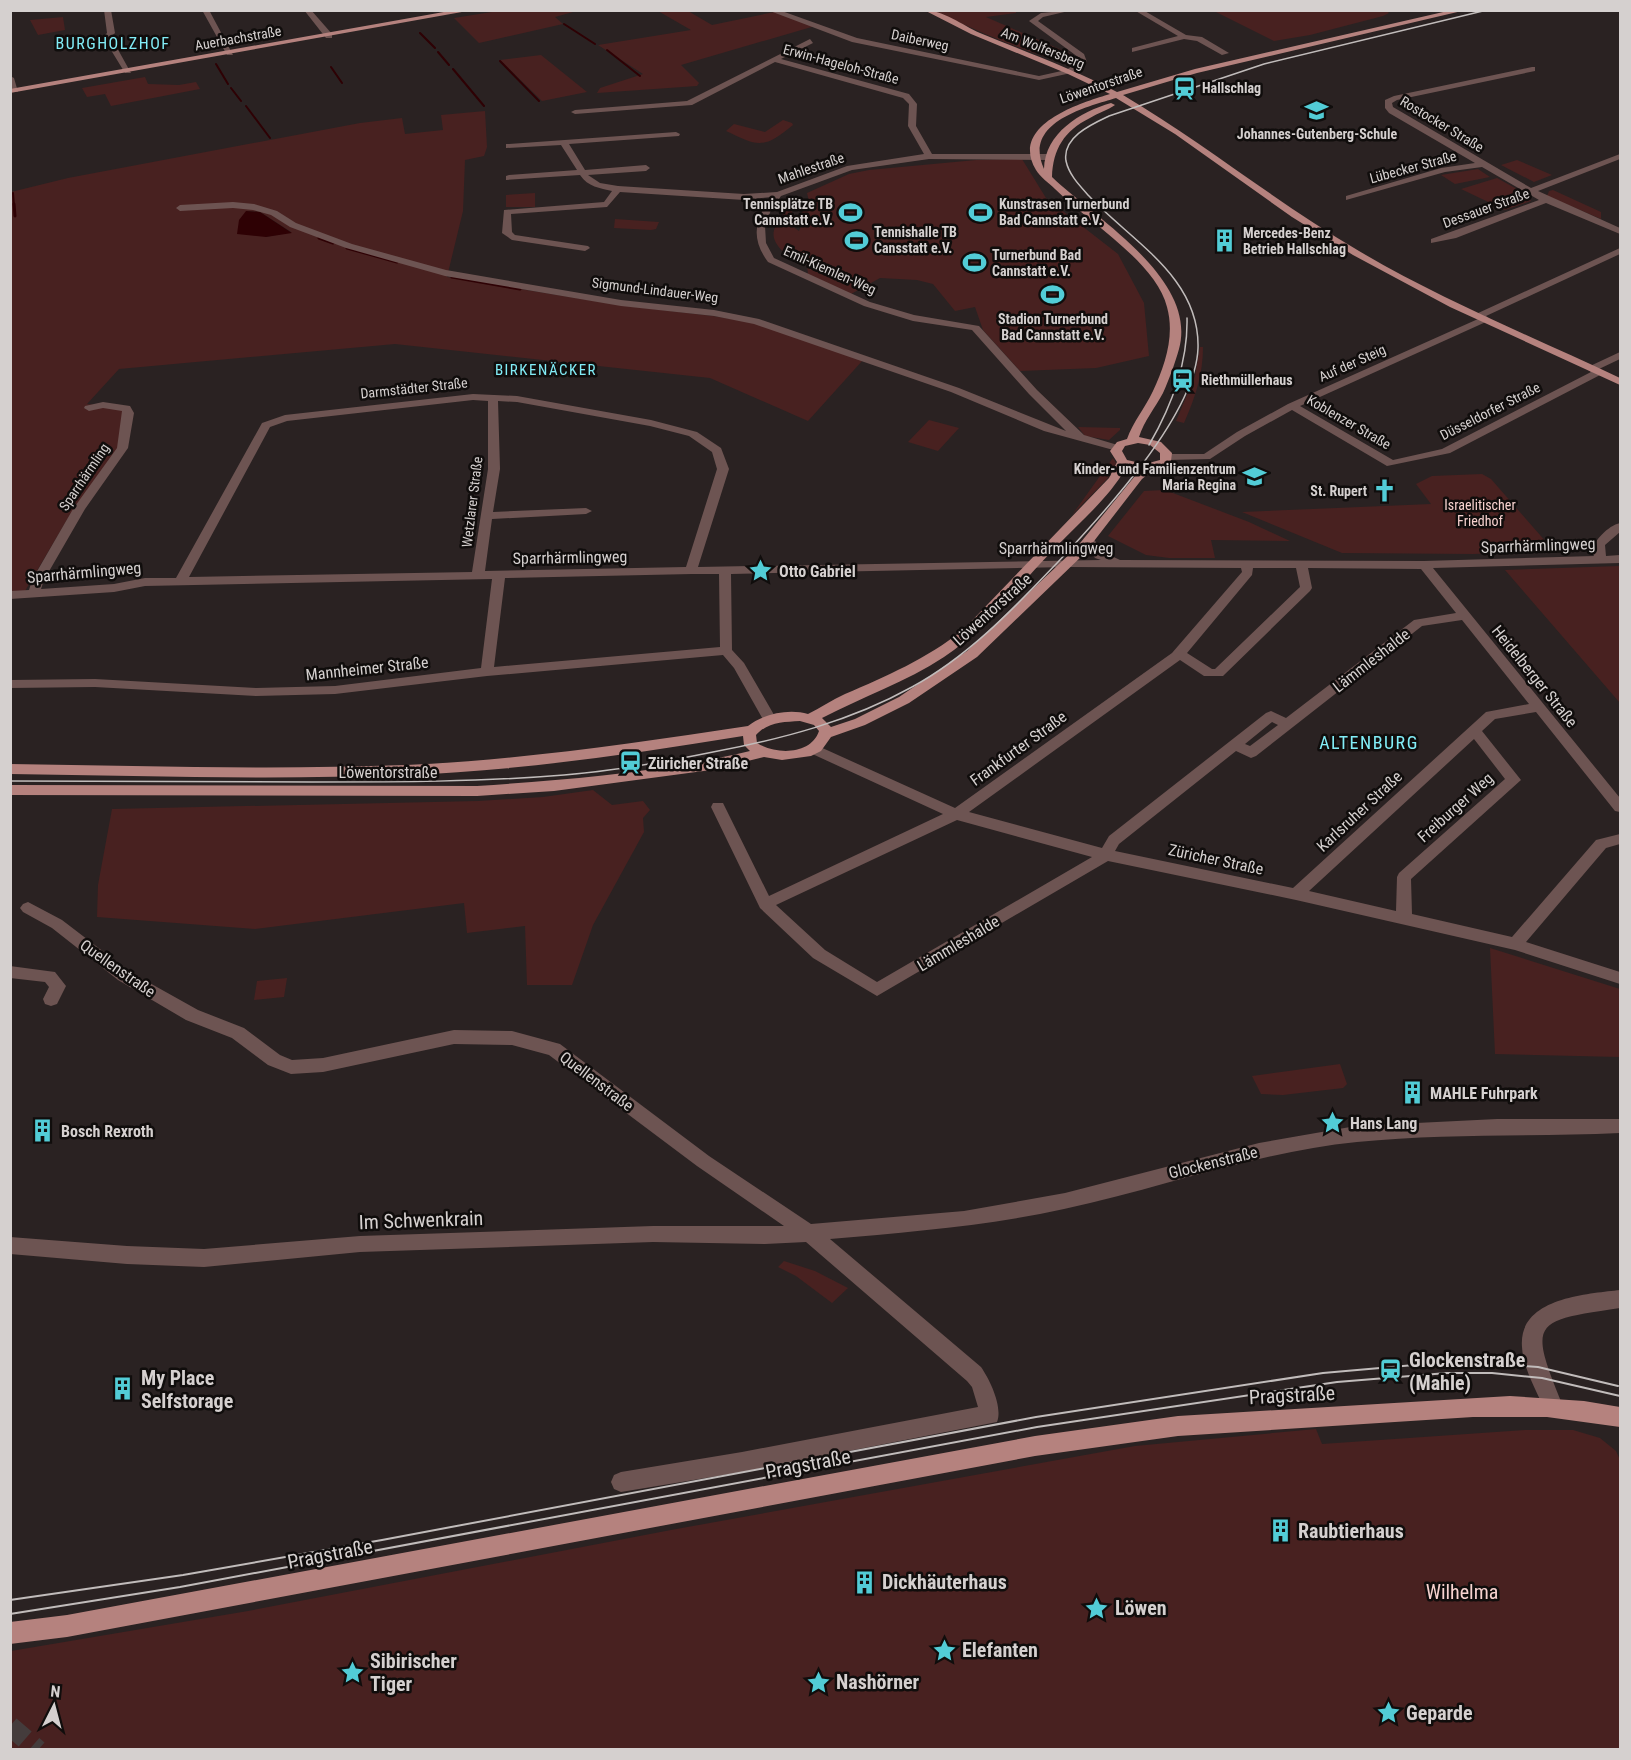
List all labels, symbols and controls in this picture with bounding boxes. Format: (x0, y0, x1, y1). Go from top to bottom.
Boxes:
street label: Auerbachstraße (194, 22, 283, 53)
street label: Am Wolfersberg (999, 24, 1087, 72)
street label: Daiberweg (890, 26, 950, 54)
district label: BURGHOLZHOF (56, 34, 170, 53)
street label: Erwin-Hageloh-Straße (781, 41, 901, 87)
street label: Löwentorstraße (1057, 63, 1145, 107)
station icon: Hallschlag (1171, 75, 1197, 101)
place label: Hallschlag (1202, 80, 1261, 96)
street label: Rostocker Straße (1397, 93, 1487, 155)
school or university icon: Johannes-Gutenberg-Schule (1304, 97, 1330, 123)
place label: Johannes-Gutenberg-Schule (1237, 126, 1397, 142)
street label: Lübecker Straße (1368, 148, 1459, 186)
street label: Mahlestraße (776, 149, 847, 187)
street label: Dessauer Straße (1441, 185, 1532, 231)
place label: Tennisplätze TB Cannstatt e.V. (743, 196, 833, 228)
place label: Kunstrasen Turnerbund Bad Cannstatt e.V. (999, 196, 1129, 228)
sports icon: Tennisplätze TB Cannstatt e.V. (838, 199, 864, 225)
sports icon: Kunstrasen Turnerbund Bad Cannstatt e.V. (968, 199, 994, 225)
place label: Tennishalle TB Cansstatt e.V. (874, 224, 957, 256)
place label: Mercedes-Benz Betrieb Hallschlag (1243, 225, 1346, 257)
sports icon: Tennishalle TB Cansstatt e.V. (843, 227, 869, 253)
building icon: Mercedes-Benz Betrieb Hallschlag (1212, 228, 1238, 254)
street label: Emil-Kiemlen-Weg (781, 242, 879, 298)
place label: Turnerbund Bad Cannstatt e.V. (992, 247, 1081, 279)
sports icon: Turnerbund Bad Cannstatt e.V. (961, 250, 987, 276)
street label: Sigmund-Lindauer-Weg (591, 274, 719, 306)
sports icon: Stadion Turnerbund Bad Cannstatt e.V. (1040, 282, 1066, 308)
place label: Stadion Turnerbund Bad Cannstatt e.V. (998, 311, 1108, 343)
street label: Auf der Steig (1316, 341, 1388, 385)
district label: BIRKENÄCKER (495, 361, 597, 379)
station icon: Riethmüllerhaus (1170, 367, 1196, 393)
place label: Riethmüllerhaus (1201, 372, 1293, 388)
street label: Darmstädter Straße (360, 374, 469, 402)
street label: Düsseldorfer Straße (1437, 379, 1543, 443)
street label: Koblenzer Straße (1304, 392, 1394, 453)
street label: Sparrhärmling (56, 440, 112, 514)
street label: Wetzlarer Straße (458, 455, 486, 548)
place label: Kinder- und Familienzentrum Maria Regina (1074, 461, 1236, 493)
school or university icon: Kinder- und Familienzentrum Maria Regina (1241, 464, 1267, 490)
church icon: St. Rupert (1372, 478, 1398, 504)
place label: St. Rupert (1310, 483, 1367, 499)
park label: Israelitischer Friedhof (1444, 497, 1516, 529)
street label: Sparrhärmlingweg (1480, 534, 1596, 557)
street label: Sparrhärmlingweg (999, 539, 1113, 558)
street label: Sparrhärmlingweg (513, 547, 628, 568)
street label: Sparrhärmlingweg (26, 558, 142, 587)
place icon: Otto Gabriel (748, 558, 774, 584)
place label: Otto Gabriel (779, 562, 856, 581)
street label: Löwentorstraße (949, 569, 1035, 650)
street label: Heidelberger Straße (1488, 622, 1581, 731)
street label: Lämmleshalde (1329, 624, 1414, 696)
street label: Mannheimer Straße (305, 653, 429, 684)
street label: Frankfurter Straße (966, 707, 1070, 790)
district label: ALTENBURG (1319, 732, 1419, 753)
station icon: Züricher Straße (617, 750, 643, 776)
place label: Züricher Straße (648, 754, 748, 773)
street label: Löwentorstraße (339, 763, 437, 782)
street label: Karlsruher Straße (1313, 767, 1406, 856)
street label: Freiburger Weg (1414, 769, 1497, 846)
street label: Züricher Straße (1167, 840, 1265, 879)
street label: Lämmleshalde (914, 912, 1003, 975)
street label: Quellenstraße (76, 936, 159, 1001)
street label: Quellenstraße (556, 1047, 637, 1115)
building icon: MAHLE Fuhrpark (1399, 1080, 1425, 1106)
place label: MAHLE Fuhrpark (1430, 1084, 1538, 1103)
place icon: Hans Lang (1319, 1110, 1345, 1136)
place label: Hans Lang (1350, 1114, 1417, 1133)
building icon: Bosch Rexroth (30, 1118, 56, 1144)
place label: Bosch Rexroth (61, 1122, 154, 1141)
street label: Glockenstraße (1167, 1142, 1260, 1183)
street label: Im Schwenkrain (358, 1206, 484, 1234)
place label: Glockenstraße (Mahle) (1409, 1348, 1525, 1395)
station icon: Glockenstraße (Mahle) (1378, 1358, 1404, 1384)
place label: My Place Selfstorage (141, 1366, 233, 1413)
building icon: My Place Selfstorage (110, 1376, 136, 1402)
street label: Pragstraße (1248, 1381, 1336, 1409)
street label: Pragstraße (763, 1444, 853, 1484)
building icon: Raubtierhaus (1267, 1518, 1293, 1544)
place label: Raubtierhaus (1298, 1519, 1404, 1543)
street label: Pragstraße (285, 1534, 375, 1574)
building icon: Dickhäuterhaus (851, 1569, 877, 1595)
place label: Dickhäuterhaus (882, 1570, 1007, 1594)
park label: Wilhelma (1426, 1580, 1498, 1604)
place icon: Löwen (1084, 1595, 1110, 1621)
place label: Löwen (1115, 1596, 1167, 1620)
place icon: Elefanten (931, 1637, 957, 1663)
place label: Elefanten (962, 1638, 1038, 1662)
place label: Sibirischer Tiger (370, 1649, 457, 1696)
place icon: Sibirischer Tiger (339, 1660, 365, 1686)
place icon: Nashörner (805, 1669, 831, 1695)
place label: Nashörner (836, 1670, 920, 1694)
north arrow (24, 1676, 84, 1736)
text: N (50, 1682, 61, 1702)
place icon: Geparde (1375, 1700, 1401, 1726)
place label: Geparde (1406, 1701, 1473, 1725)

